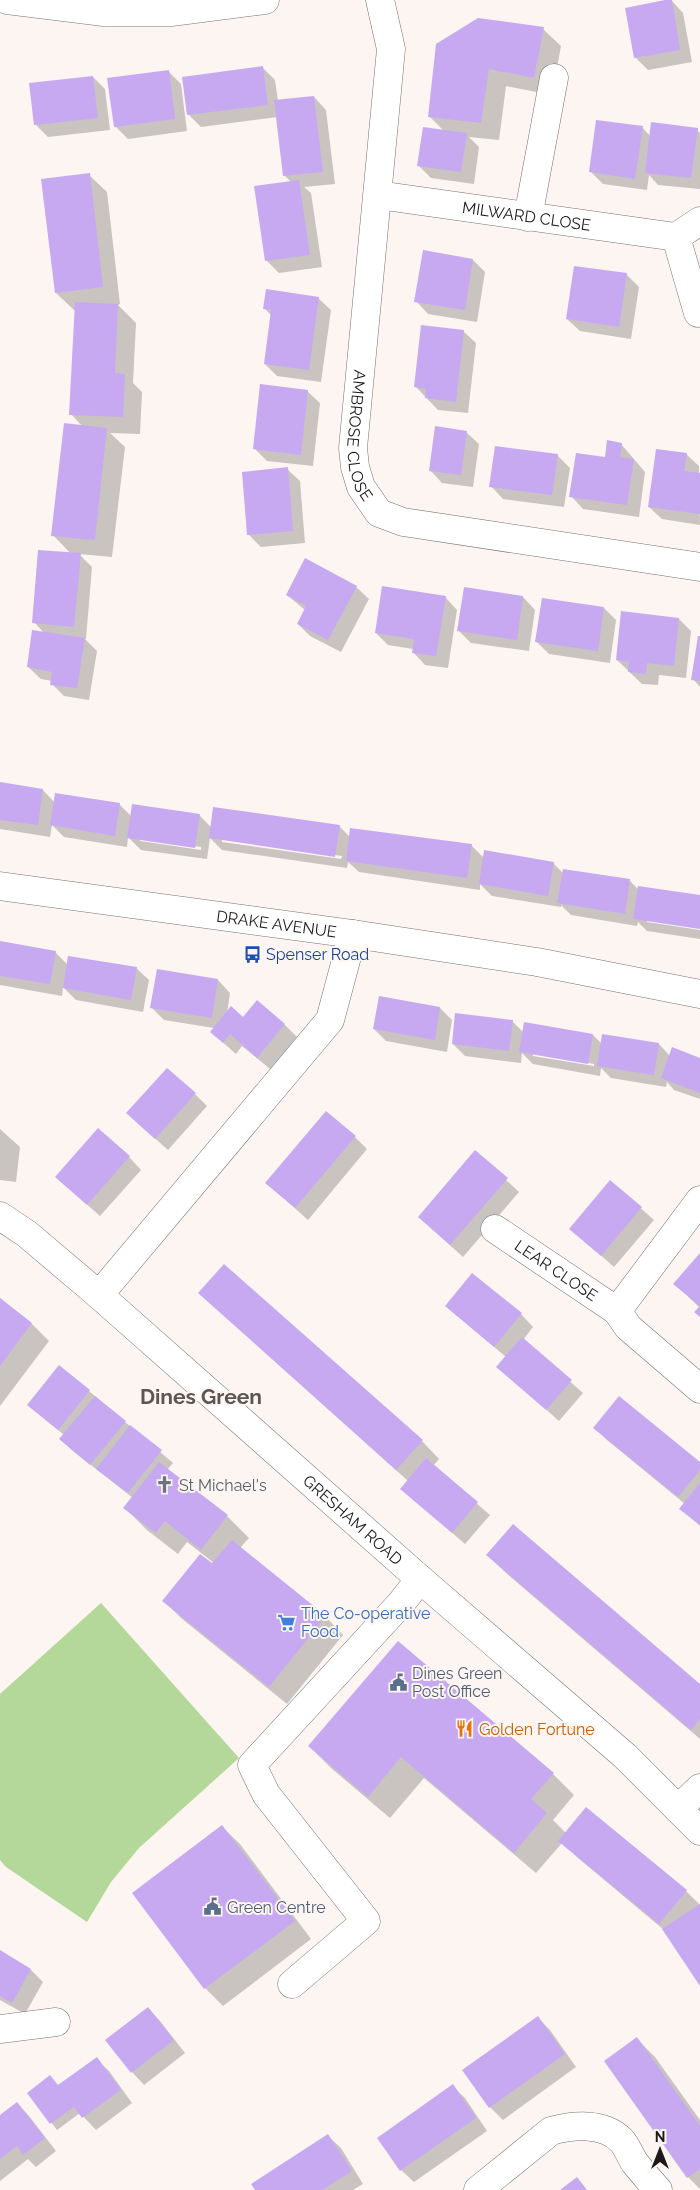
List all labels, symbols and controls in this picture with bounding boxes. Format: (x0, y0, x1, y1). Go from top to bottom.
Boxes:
street label: MILWARD CLOSE (461, 198, 592, 235)
street label: AMBROSE CLOSE (343, 369, 377, 505)
street label: DRAKE AVENUE (215, 907, 338, 942)
bus stop icon: Spenser Road (242, 944, 262, 964)
place label: Spenser Road (266, 945, 369, 964)
street label: LEAR CLOSE (511, 1236, 601, 1305)
district label: Dines Green (140, 1384, 262, 1409)
street label: GRESHAM ROAD (299, 1471, 406, 1569)
church icon: St Michael's (155, 1475, 175, 1495)
place label: St Michael's (179, 1476, 267, 1495)
place label: The Co-operative Food (301, 1604, 430, 1641)
supermarket icon: The Co-operative Food (277, 1612, 297, 1632)
place label: Dines Green Post Office (412, 1664, 502, 1701)
public building icon: Dines Green Post Office (388, 1672, 408, 1692)
restaurant icon: Golden Fortune (455, 1719, 475, 1739)
place label: Golden Fortune (479, 1720, 595, 1739)
public building icon: Green Centre (203, 1897, 223, 1917)
place label: Green Centre (227, 1898, 326, 1917)
north arrow (635, 2125, 685, 2175)
text: N (655, 2129, 665, 2145)

